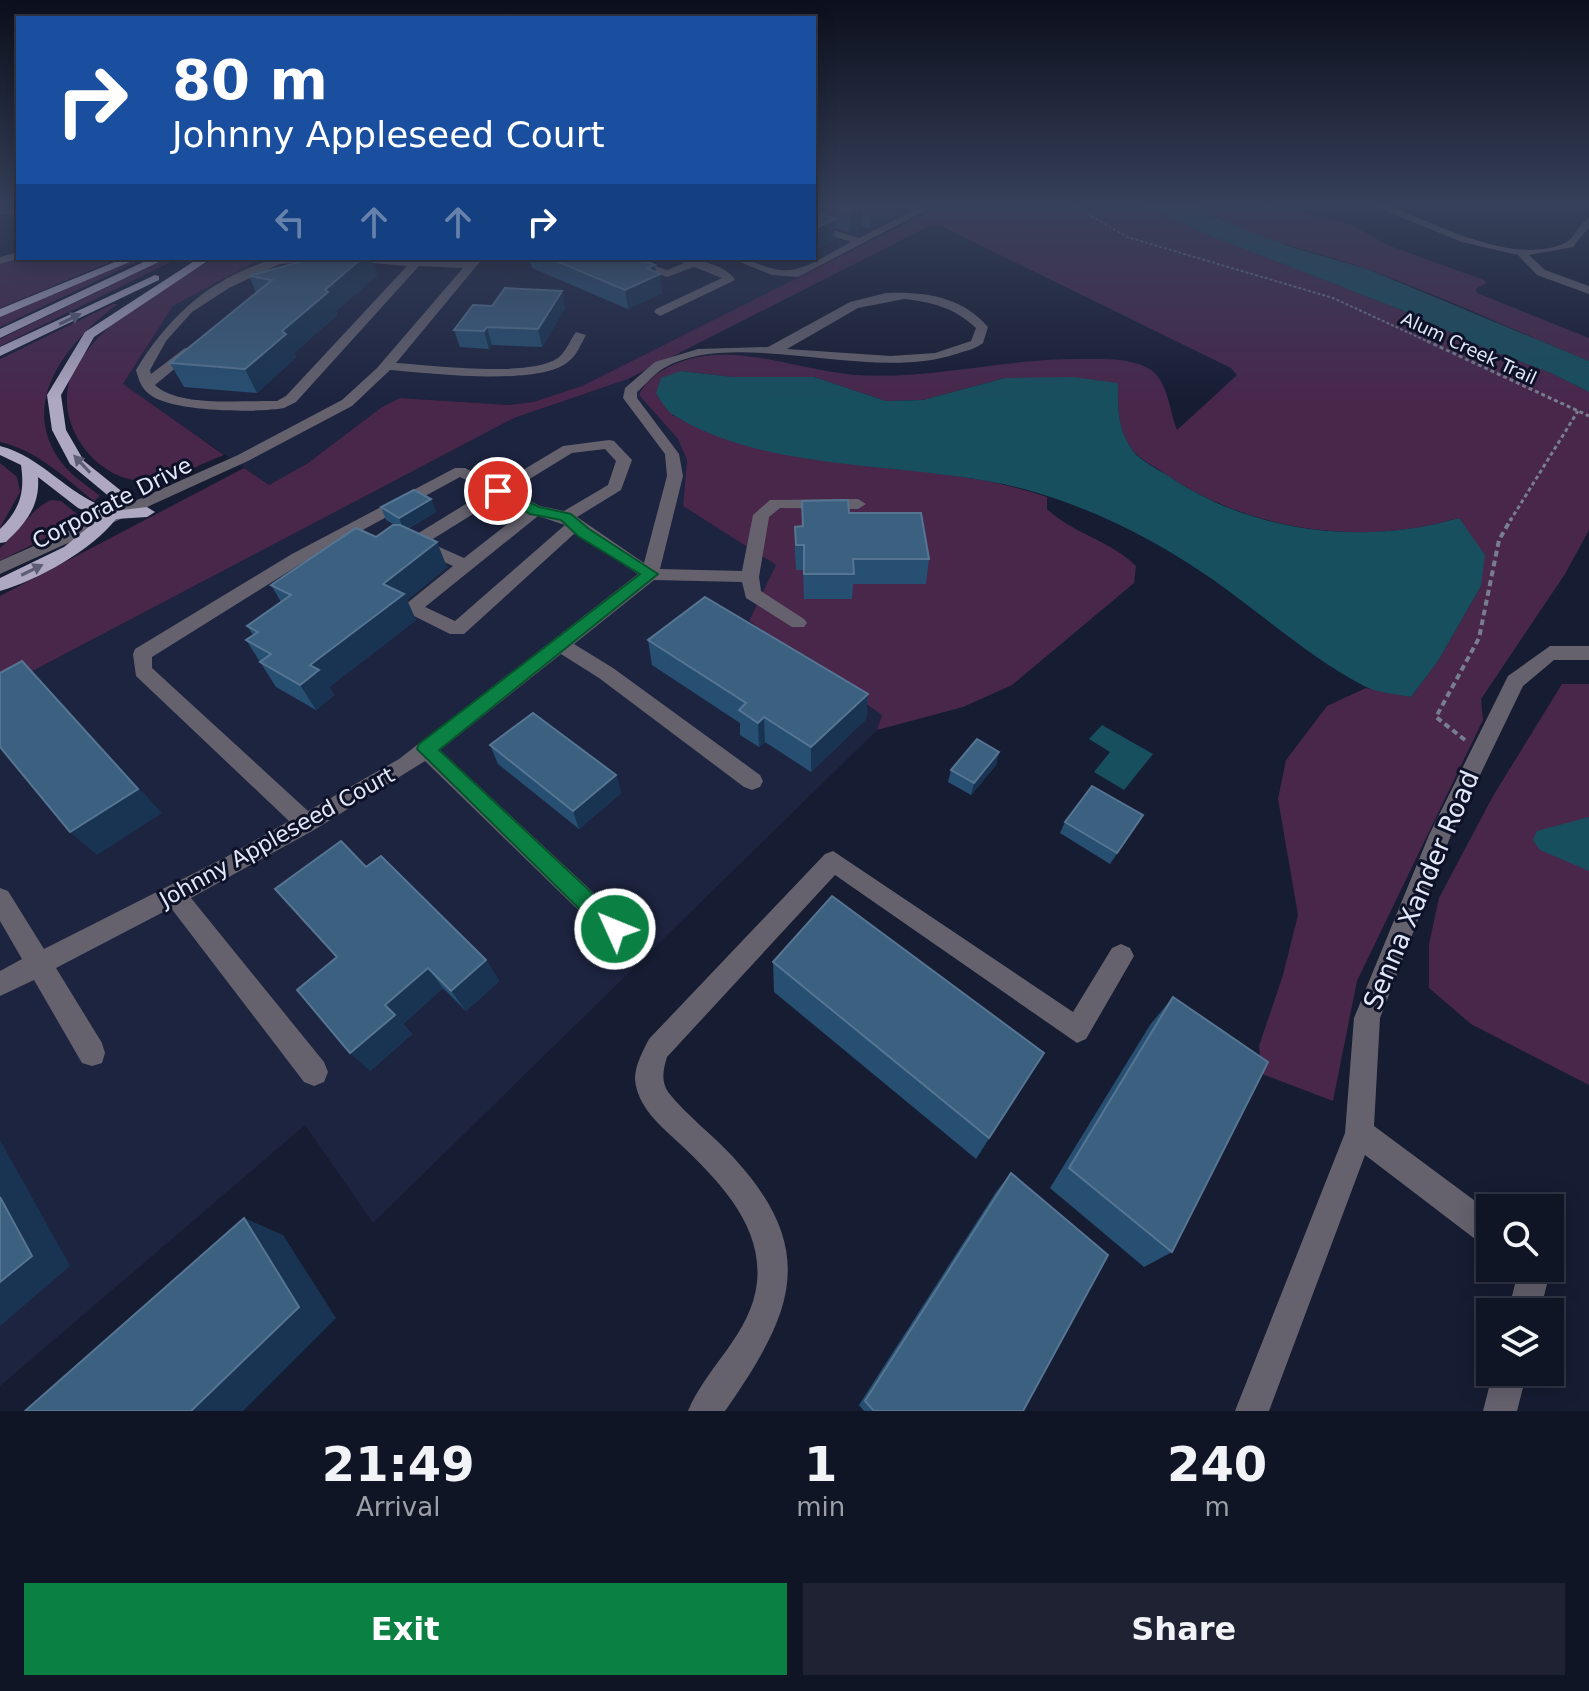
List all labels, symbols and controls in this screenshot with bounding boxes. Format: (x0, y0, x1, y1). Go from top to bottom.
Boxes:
text: 80 m (172, 47, 328, 112)
icon: right (40, 48, 144, 152)
text: Johnny Appleseed Court (172, 114, 605, 155)
icon: left (268, 200, 312, 244)
icon: ahead (352, 200, 396, 244)
icon: ahead (436, 200, 480, 244)
icon: right (520, 200, 564, 244)
street label: Alum Creek Trail (1398, 307, 1540, 389)
one-way arrow (59, 312, 82, 326)
street label: Corporate Drive (28, 452, 196, 554)
one-way arrow (73, 455, 91, 474)
pin (464, 457, 532, 525)
icon: arrive (476, 469, 520, 513)
one-way arrow (20, 563, 43, 576)
street label: Johnny Appleseed Court (154, 762, 399, 913)
street label: Senna Xander Road (1357, 766, 1485, 1014)
position arrow (573, 887, 657, 971)
map controls (1476, 1194, 1564, 1386)
button: search (1476, 1194, 1564, 1282)
button: layers (1476, 1298, 1564, 1386)
text: 21:49 (322, 1436, 475, 1492)
text: 1 (804, 1436, 837, 1492)
text: 240 (1167, 1436, 1267, 1492)
text: Arrival (356, 1492, 440, 1522)
text: min (796, 1492, 845, 1522)
text: m (1204, 1492, 1230, 1522)
button: Exit (24, 1583, 787, 1675)
button: Share (803, 1583, 1565, 1675)

